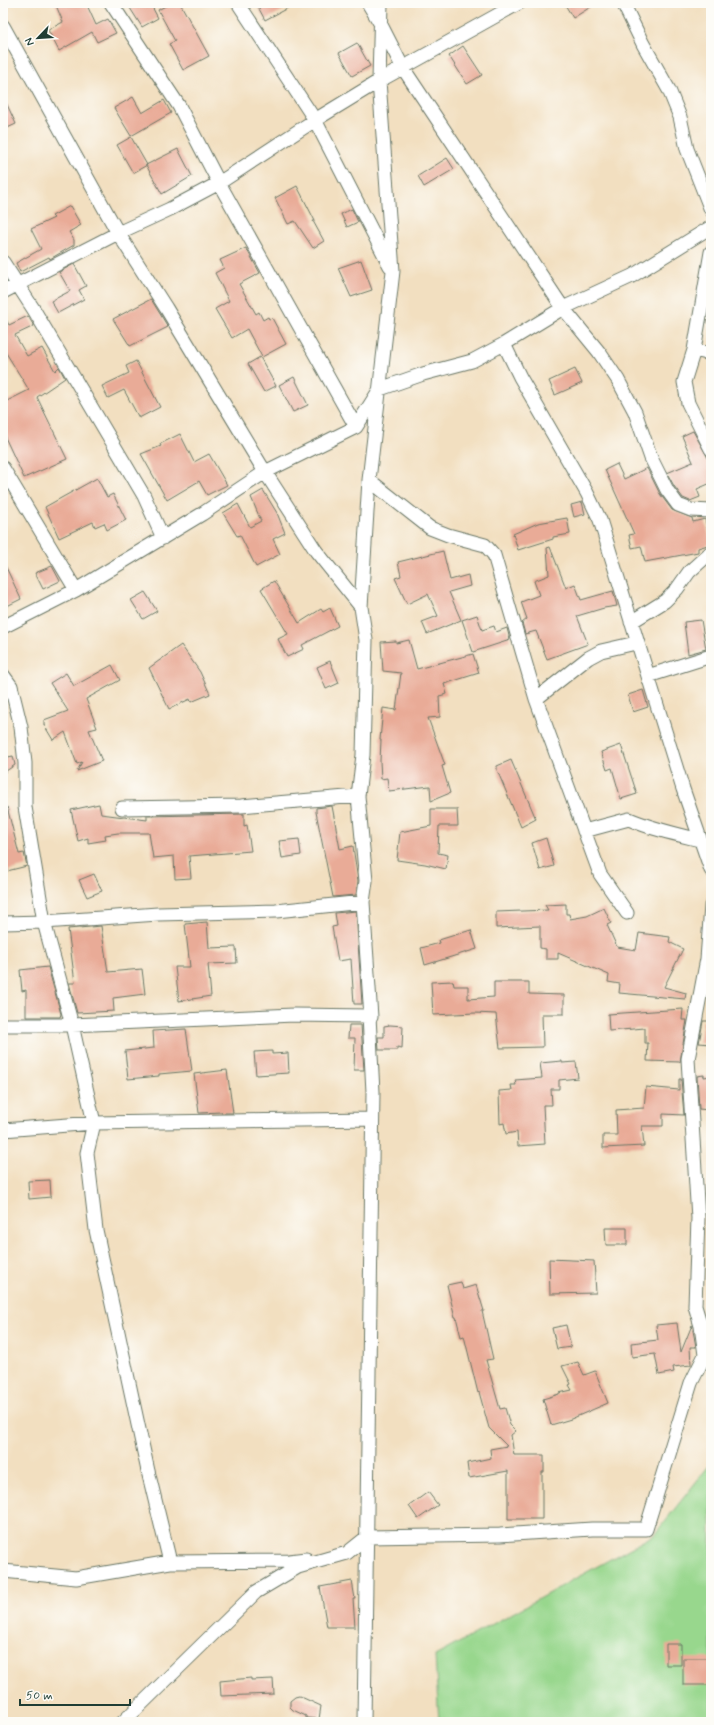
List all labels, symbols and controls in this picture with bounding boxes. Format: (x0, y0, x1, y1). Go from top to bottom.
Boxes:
north arrow (18, 18, 58, 58)
text: N (22, 36, 38, 48)
scale bar (20, 1681, 130, 1707)
text: 50 m (26, 1688, 53, 1704)

